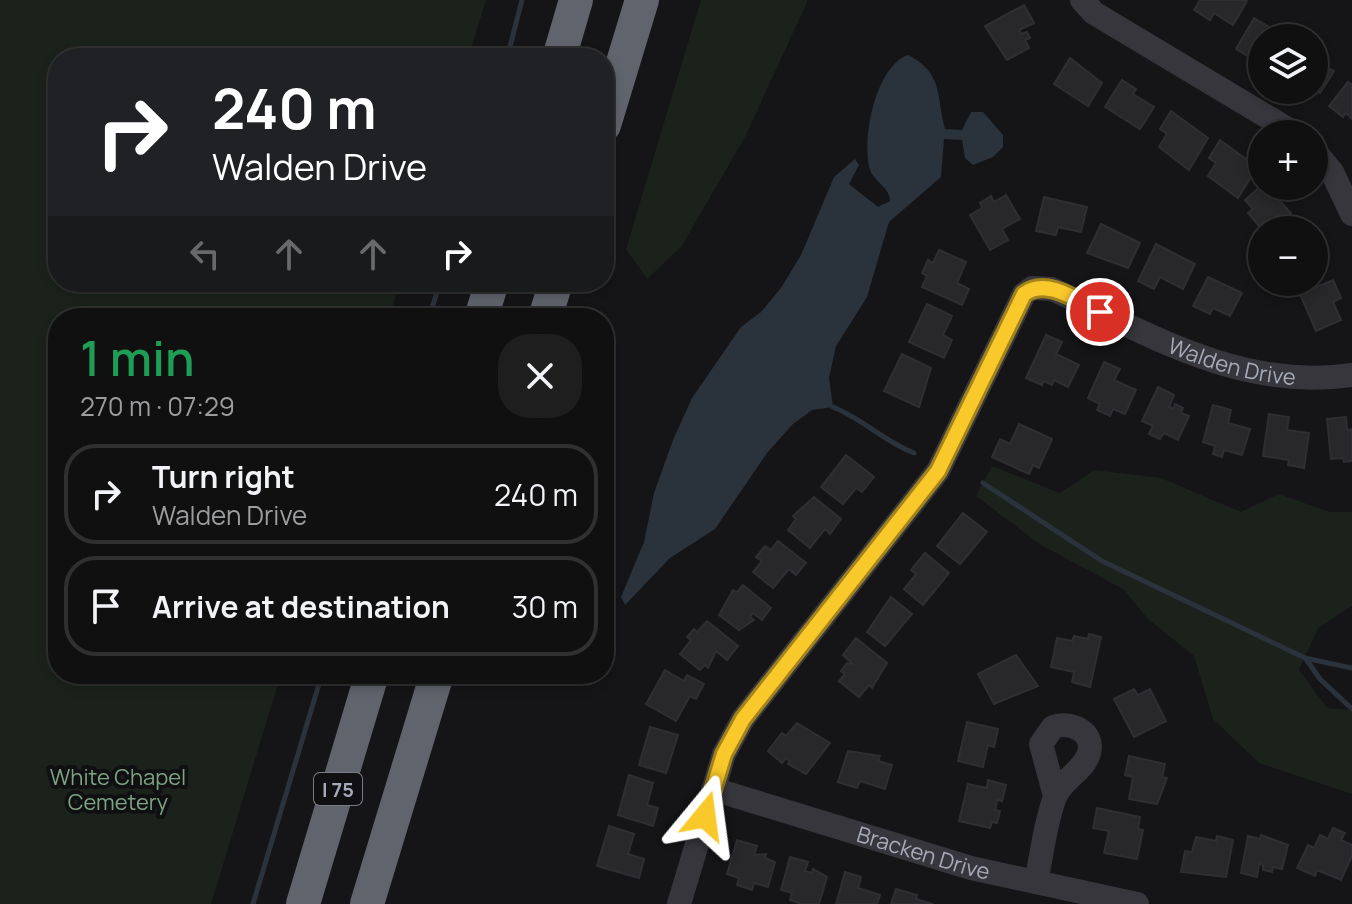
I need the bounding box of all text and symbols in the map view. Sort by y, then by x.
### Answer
map controls [1248,24,1328,296]
button: layers [1248,24,1328,104]
text: 240 m [212,69,377,146]
icon: right [80,80,184,184]
button: + [1248,120,1328,200]
text: Walden Drive [212,142,427,191]
button: − [1248,216,1328,296]
icon: left [183,232,227,276]
icon: ahead [267,232,311,276]
icon: ahead [351,232,395,276]
icon: right [435,232,479,276]
pin [1066,278,1134,346]
icon: arrive [1078,290,1122,334]
text: 1 min [80,325,194,390]
street label: Walden Drive [1164,330,1297,392]
button: close [498,334,582,418]
text: 270 m · 07:29 [80,388,235,424]
text: Turn right [152,456,295,497]
icon: right [84,472,128,516]
text: 240 m [494,474,578,515]
text: Walden Drive [152,497,307,533]
icon: arrive [84,584,128,628]
text: Arrive at destination [152,586,450,627]
text: 30 m [512,586,578,627]
park label: White Chapel Cemetery [50,762,186,817]
road number: I 75 [314,773,362,805]
position arrow [663,774,747,858]
street label: Bracken Drive [853,819,993,887]

